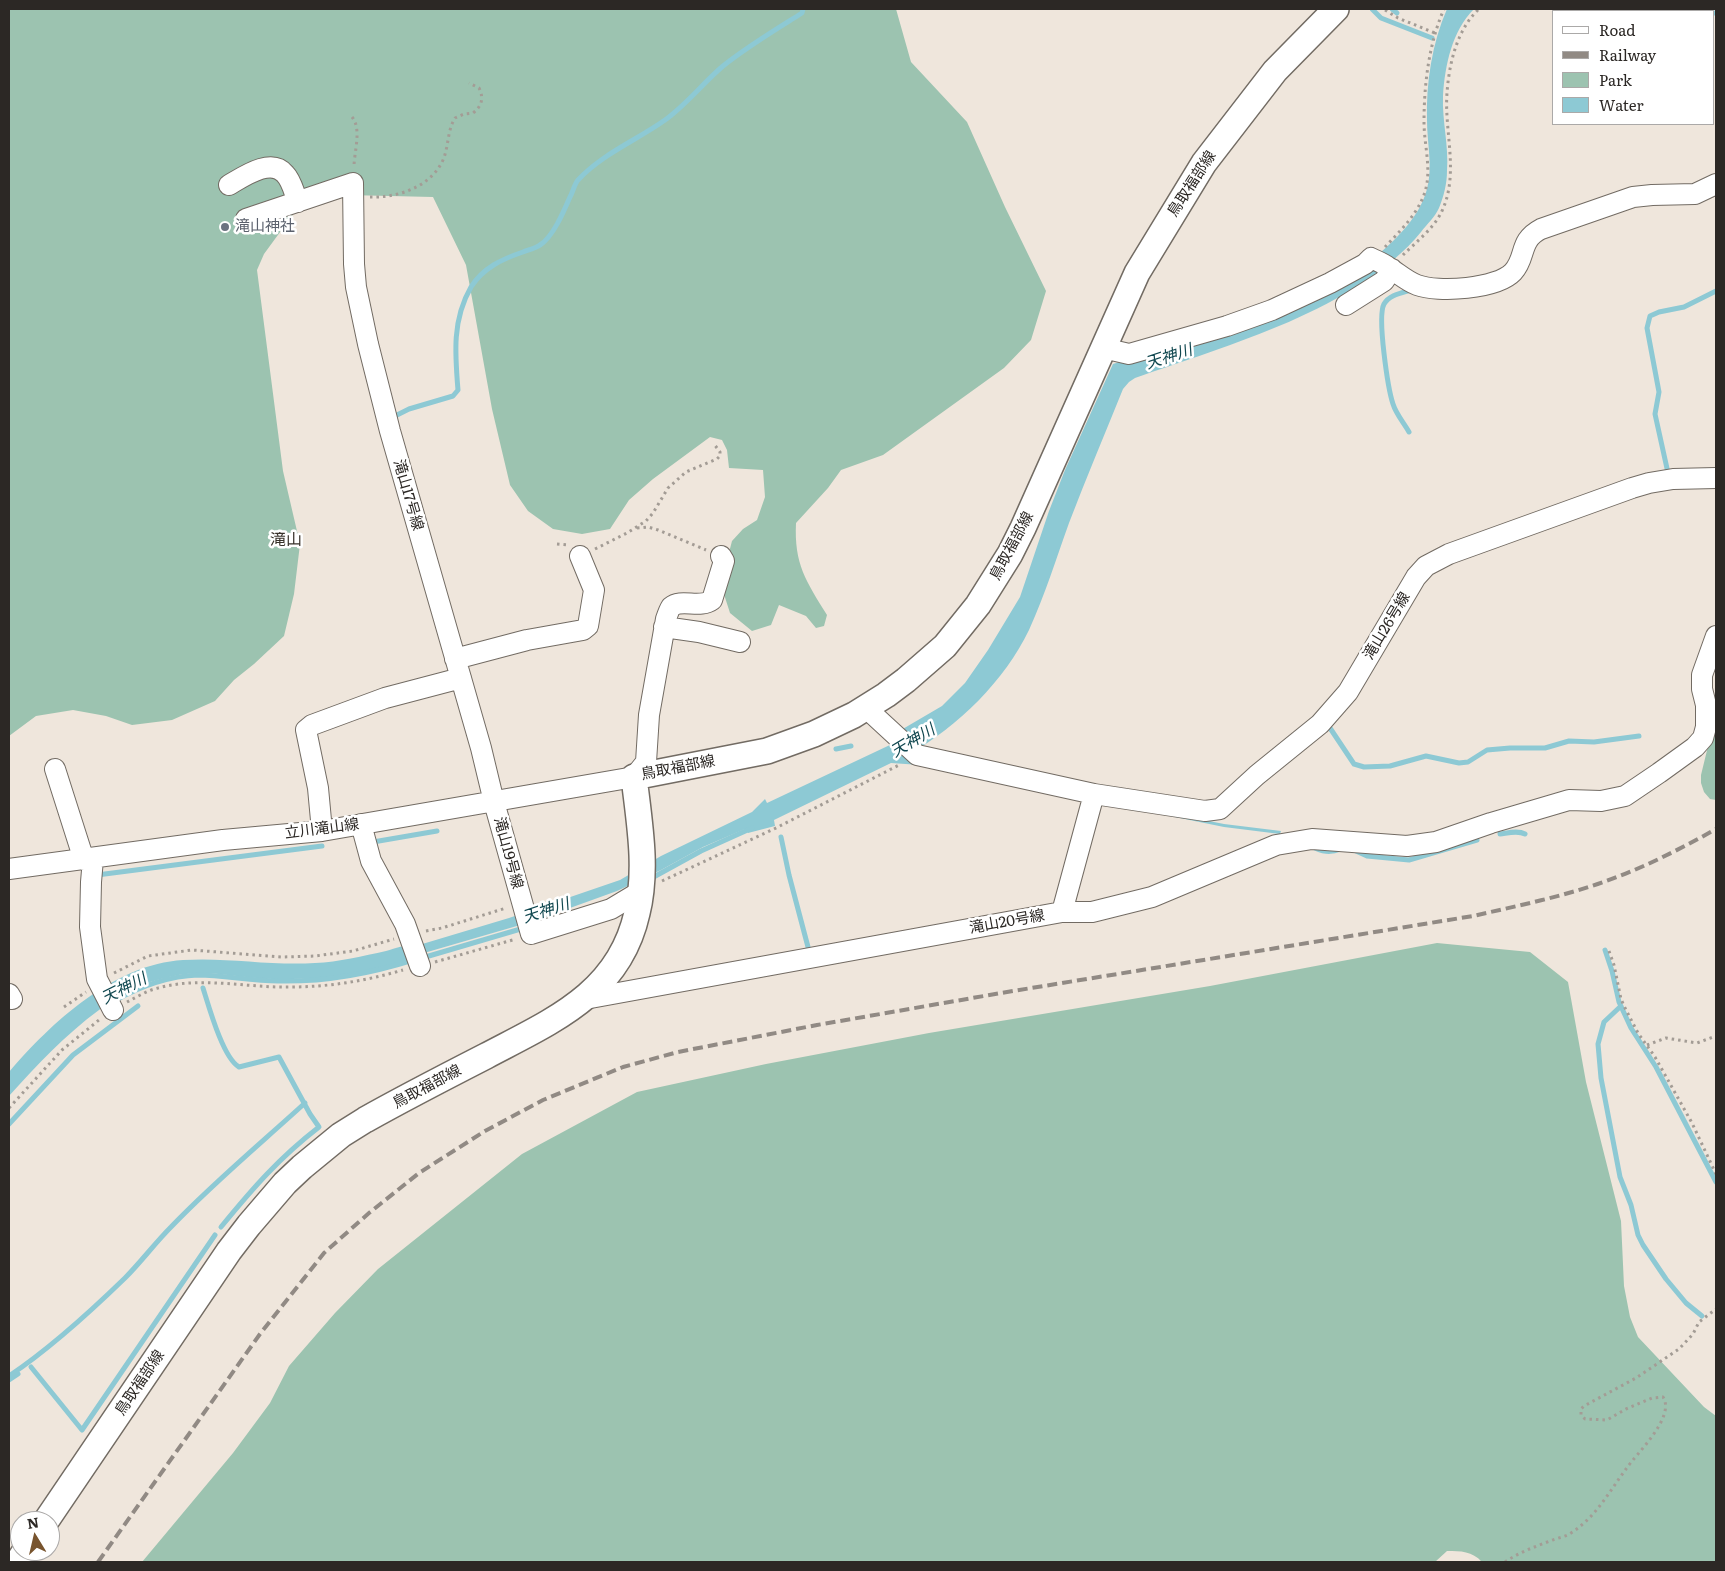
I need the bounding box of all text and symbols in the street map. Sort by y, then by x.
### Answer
legend [1552,10,1715,125]
text: Road [1599,18,1635,41]
text: Railway [1599,43,1656,66]
text: Park [1599,68,1632,91]
text: Water [1599,93,1644,116]
street label: 鳥取福部線 [1164,148,1220,220]
place label: 滝山神社 [235,218,295,236]
marker: 滝山神社 [219,221,231,233]
water label: 天神川 [1143,340,1195,374]
street label: 滝山17号線 [389,457,427,533]
street label: 鳥取福部線 [986,509,1038,583]
district label: 滝山 [270,530,302,550]
street label: 滝山26号線 [1360,589,1414,663]
water label: 天神川 [887,720,939,762]
street label: 鳥取福部線 [639,752,717,784]
street label: 立川滝山線 [284,815,360,843]
street label: 滝山19号線 [490,815,526,891]
water label: 天神川 [520,894,572,928]
street label: 滝山20号線 [968,907,1046,937]
water label: 天神川 [98,970,150,1008]
street label: 鳥取福部線 [390,1061,464,1113]
street label: 鳥取福部線 [112,1347,168,1419]
north arrow [10,1511,60,1561]
text: N [25,1511,40,1533]

